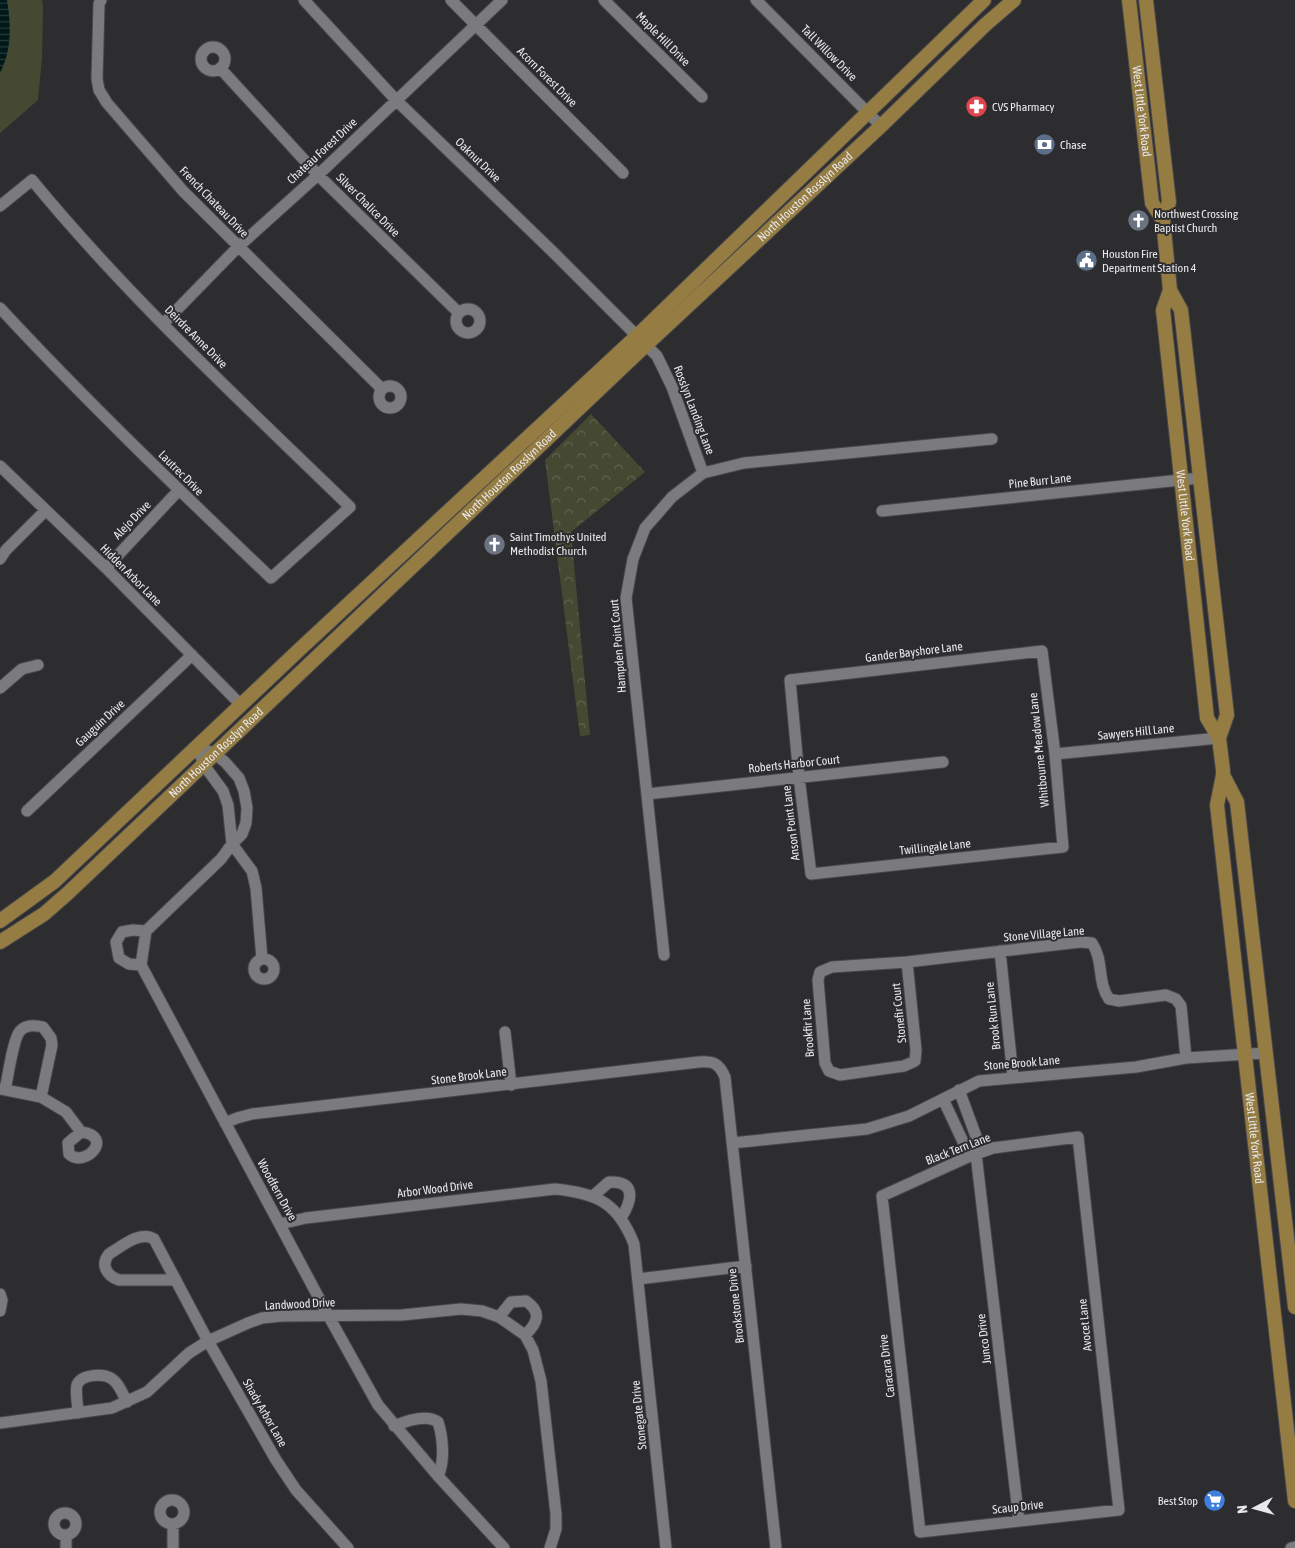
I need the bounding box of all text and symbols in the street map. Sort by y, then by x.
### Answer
street label: Maple Hill Drive [633,9,693,69]
street label: Tall Willow Drive [798,22,860,84]
street label: Acorn Forest Drive [514,44,580,110]
street label: West Little York Road [1130,65,1154,157]
pharmacy icon: CVS Pharmacy [964,95,988,119]
place label: CVS Pharmacy [992,100,1054,114]
street label: Chateau Forest Drive [284,115,360,187]
bank icon: Chase [1032,133,1056,157]
street label: Oaknut Drive [452,135,504,185]
place label: Chase [1060,138,1086,152]
street label: North Houston Rosslyn Road [755,149,856,244]
street label: French Chateau Drive [177,164,251,240]
street label: Silver Chalice Drive [333,170,403,240]
place label: Northwest Crossing Baptist Church [1154,207,1239,235]
church icon: Northwest Crossing Baptist Church [1126,209,1150,233]
place label: Houston Fire Department Station 4 [1102,247,1197,275]
public building icon: Houston Fire Department Station 4 [1074,249,1098,273]
street label: Deirdre Anne Drive [162,303,230,371]
street label: Rosslyn Landing Lane [671,364,717,456]
street label: North Houston Rosslyn Road [459,427,559,523]
street label: Lautrec Drive [156,448,206,498]
street label: West Little York Road [1173,469,1197,562]
street label: Pine Burr Lane [1008,471,1072,491]
street label: Alejo Drive [110,498,154,542]
place label: Saint Timothys United Methodist Church [510,530,607,558]
church icon: Saint Timothys United Methodist Church [482,532,506,556]
street label: Hidden Arbor Lane [97,541,165,609]
street label: Hampden Point Court [607,598,629,694]
street label: Gander Bayshore Lane [864,639,964,665]
street label: Whitbourne Meadow Lane [1026,692,1052,808]
street label: Gauguin Drive [72,697,128,749]
street label: North Houston Rosslyn Road [166,705,266,801]
street label: Sawyers Hill Lane [1097,721,1175,743]
street label: Roberts Harbor Court [748,752,841,776]
street label: Anson Point Lane [779,785,803,861]
street label: Twillingale Lane [899,836,971,858]
street label: Stone Village Lane [1003,923,1085,945]
street label: Brook Run Lane [982,981,1004,1051]
street label: Stonefir Court [889,982,909,1044]
street label: Brookfir Lane [799,998,817,1058]
street label: Stone Brook Lane [984,1053,1060,1073]
street label: Stone Brook Lane [430,1064,508,1088]
street label: West Little York Road [1242,1092,1266,1184]
street label: Black Tern Lane [924,1130,992,1168]
street label: Woodfern Drive [254,1157,300,1223]
street label: Arbor Wood Drive [396,1177,474,1201]
street label: Brookstone Drive [725,1268,747,1344]
street label: Landwood Drive [264,1295,336,1313]
street label: Avocet Lane [1075,1298,1095,1352]
street label: Junco Drive [974,1313,994,1365]
street label: Caracara Drive [876,1334,898,1398]
street label: Shady Arbor Lane [240,1377,290,1449]
street label: Stonegate Drive [628,1380,650,1450]
north arrow [1230,1483,1280,1533]
supermarket icon: Best Stop [1202,1489,1226,1513]
place label: Best Stop [1158,1494,1198,1508]
street label: Scaup Drive [992,1497,1044,1517]
text: N [1234,1504,1250,1514]

